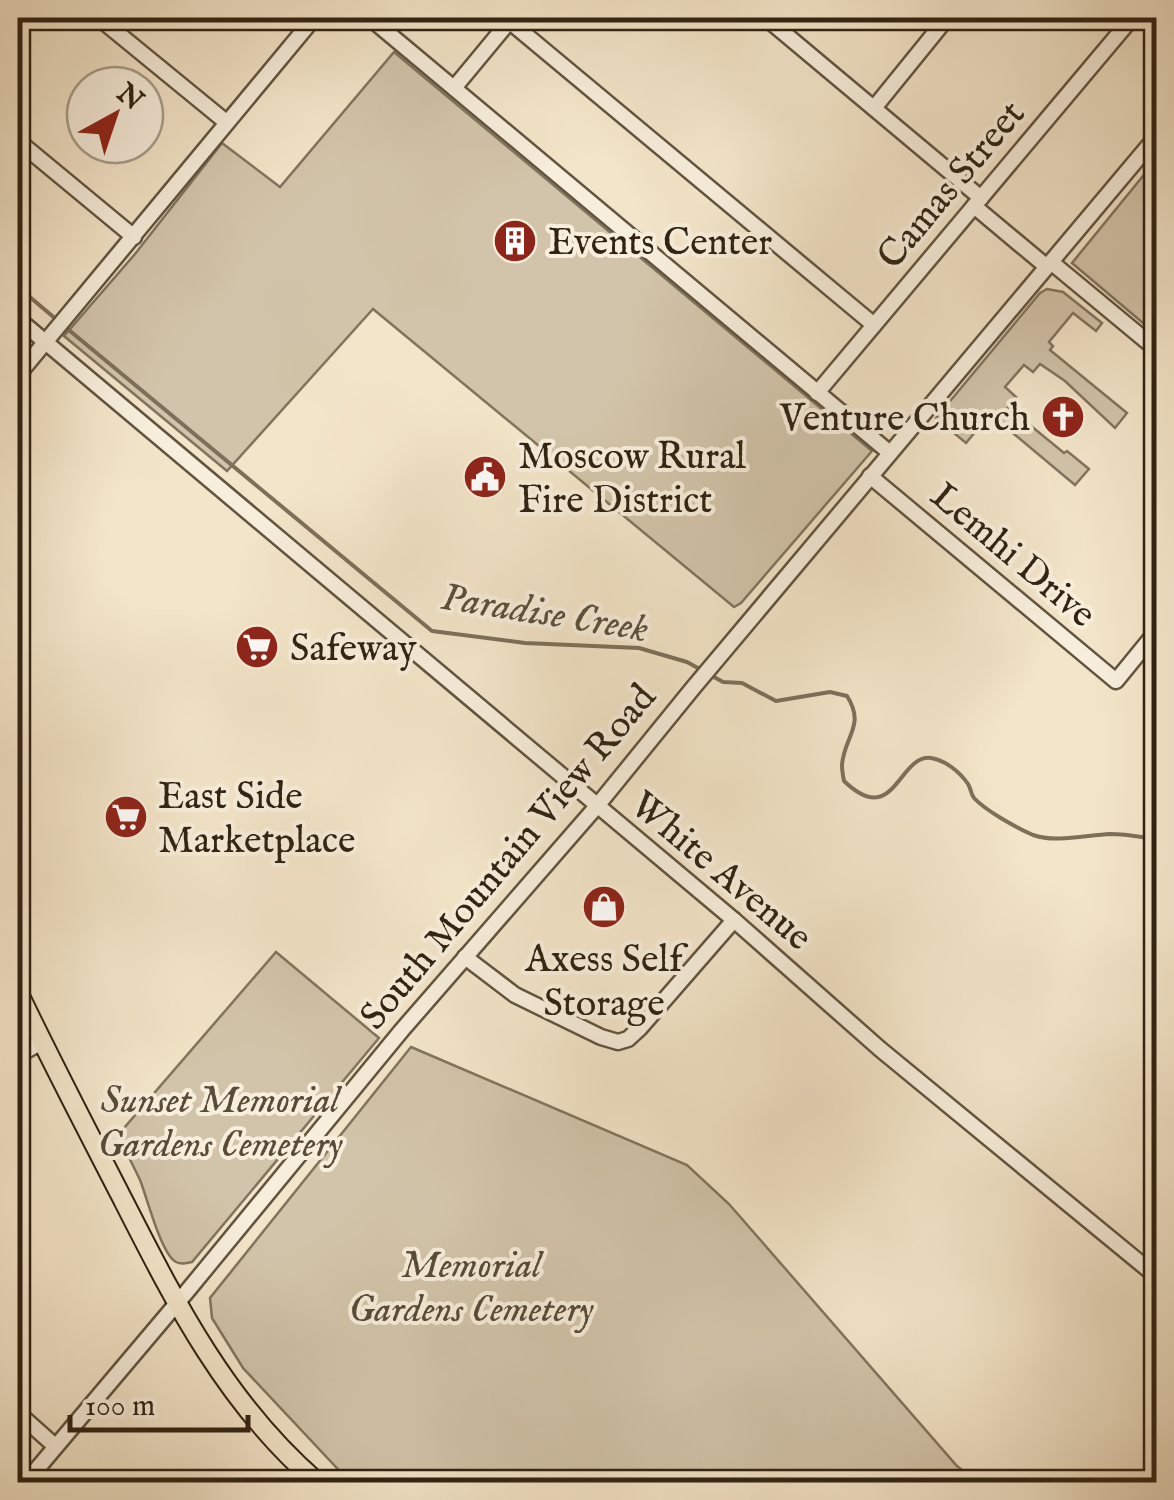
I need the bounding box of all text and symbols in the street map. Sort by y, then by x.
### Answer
north arrow [65,65,165,165]
text: N [108,76,150,119]
street label: Camas Street [868,92,1037,280]
building icon: Events Center [492,218,538,264]
place label: Events Center [548,220,772,268]
church icon: Venture Church [1040,394,1086,440]
place label: Venture Church [779,396,1030,444]
place label: Moscow Rural Fire District [518,434,747,526]
public building icon: Moscow Rural Fire District [462,454,508,500]
street label: Lemhi Drive [920,473,1105,639]
water label: Paradise Creek [437,573,652,656]
supermarket icon: Safeway [234,624,280,670]
place label: Safeway [290,626,417,674]
street label: South Mountain View Road [351,675,668,1040]
place label: East Side Marketplace [158,774,356,866]
street label: White Avenue [619,782,821,962]
supermarket icon: East Side Marketplace [103,794,149,840]
shop icon: Axess Self Storage [581,884,627,930]
place label: Axess Self Storage [524,937,689,1029]
park label: Sunset Memorial Gardens Cemetery [97,1078,343,1170]
park label: Memorial Gardens Cemetery [348,1243,594,1335]
scale bar [70,1370,248,1432]
text: 100 m [85,1388,155,1426]

